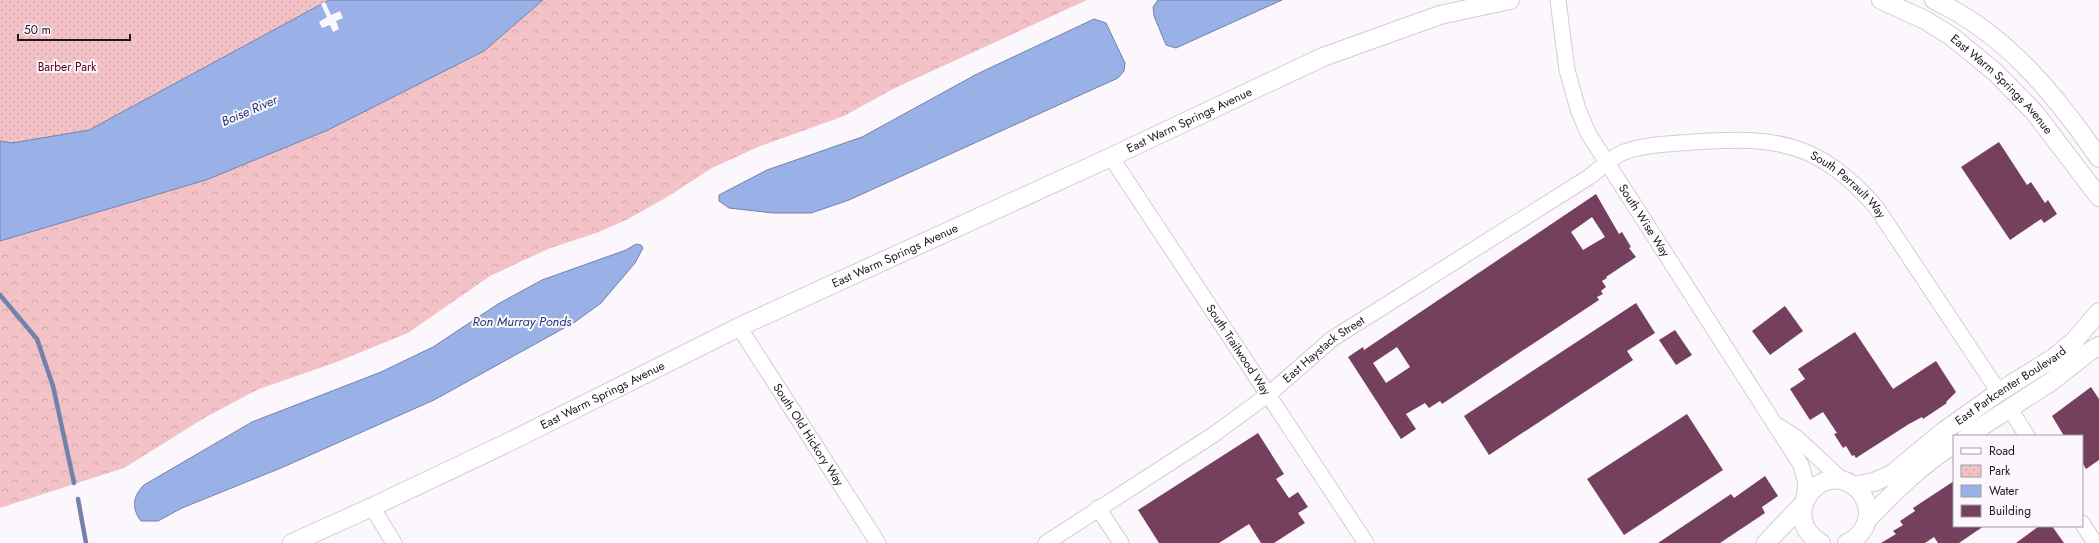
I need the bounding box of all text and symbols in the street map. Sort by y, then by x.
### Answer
scale bar [18,16,130,42]
text: 50 m [24,21,51,39]
street label: East Warm Springs Avenue [1947,30,2057,138]
park label: Barber Park [38,58,97,76]
street label: East Warm Springs Avenue [1123,83,1255,157]
water label: Boise River [218,90,281,131]
street label: South Perrault Way [1807,146,1891,223]
street label: South Wise Way [1614,180,1675,261]
street label: East Warm Springs Avenue [829,219,961,292]
street label: South Trailwood Way [1202,301,1275,399]
water label: Ron Murray Ponds [473,312,572,331]
street label: East Haystack Street [1279,312,1368,387]
street label: East Parkcenter Boulevard [1951,342,2070,430]
street label: East Warm Springs Avenue [537,357,668,434]
street label: South Old Hickory Way [768,380,848,490]
legend [1953,435,2083,527]
text: Road [1989,442,2015,460]
text: Park [1989,462,2011,480]
text: Water [1989,482,2020,500]
text: Building [1989,502,2031,520]

